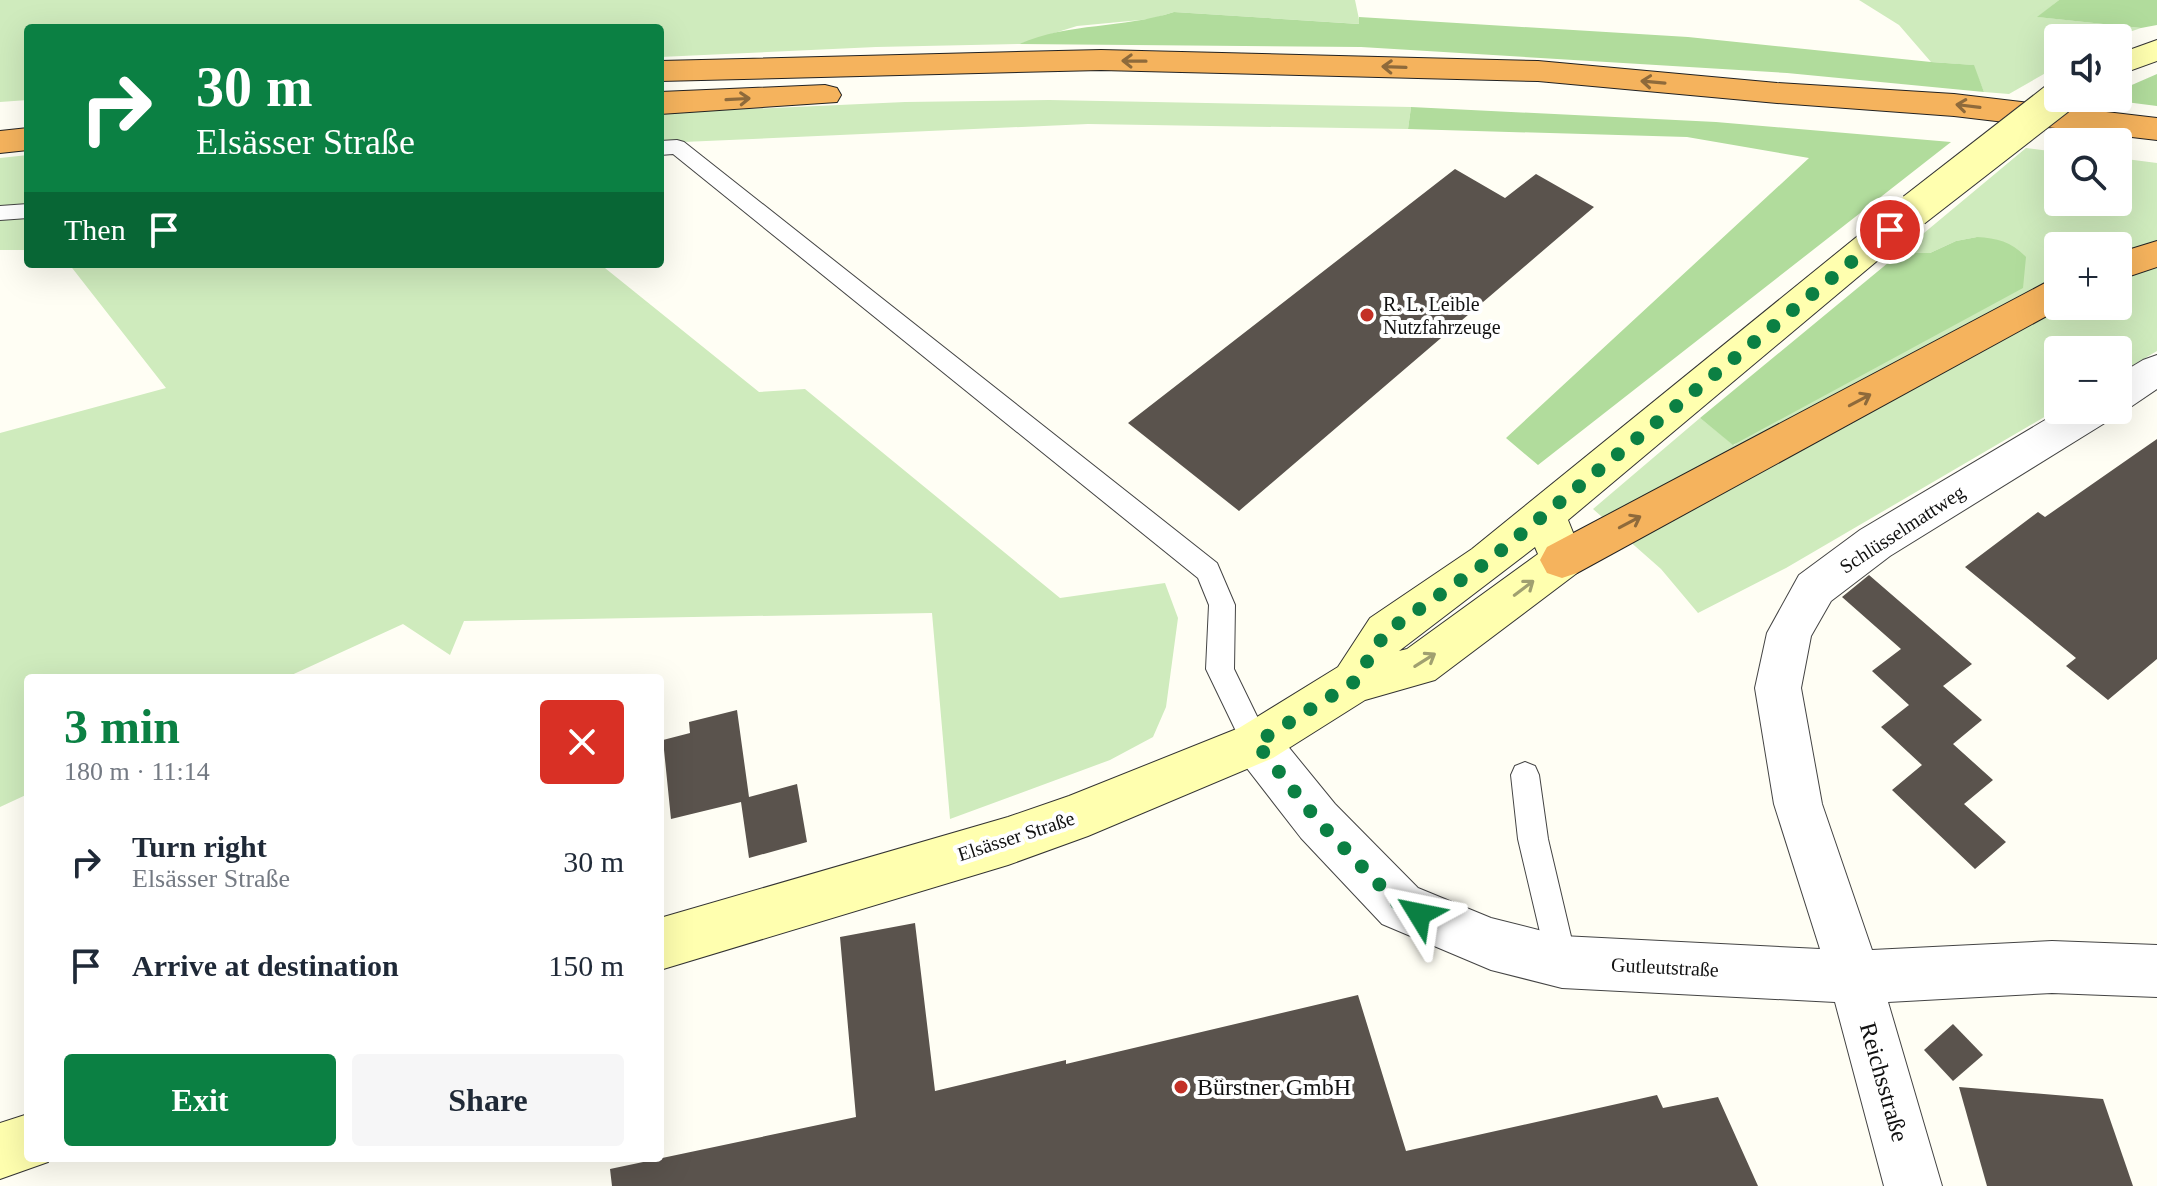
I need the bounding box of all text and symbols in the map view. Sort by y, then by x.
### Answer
map controls [2044,24,2132,424]
button: sound [2044,24,2132,112]
one-way arrow [1121,53,1148,69]
icon: right [64,56,168,160]
text: 30 m [196,56,313,118]
one-way arrow [1381,59,1408,74]
one-way arrow [1640,74,1667,89]
one-way arrow [724,91,751,106]
one-way arrow [1955,99,1982,114]
text: Elsässer Straße [196,122,415,162]
button: search [2044,128,2132,216]
pin [1856,196,1924,264]
icon: arrive [142,208,186,252]
icon: arrive [1868,208,1912,252]
text: Then [64,213,126,246]
button: + [2044,232,2132,320]
place label: R. L. Leible Nutzfahrzeuge [1383,293,1501,339]
marker: R. L. Leible Nutzfahrzeuge [1358,306,1376,324]
button: − [2044,336,2132,424]
one-way arrow [1847,391,1871,407]
street label: Schlüsselmattweg [1835,480,1969,578]
one-way arrow [1618,514,1642,530]
one-way arrow [1513,580,1534,597]
one-way arrow [1413,652,1436,668]
text: 3 min [64,700,180,753]
button: close [540,700,624,784]
text: 180 m · 11:14 [64,757,210,786]
street label: Elsässer Straße [955,807,1077,865]
text: Turn right [132,830,267,863]
icon: right [64,840,108,884]
text: 30 m [563,845,624,878]
text: Elsässer Straße [132,864,290,893]
position arrow [1377,872,1461,956]
icon: arrive [64,944,108,988]
text: Arrive at destination [132,949,399,982]
text: 150 m [548,949,624,982]
street label: Gutleutstraße [1611,953,1719,981]
street label: Reichsstraße [1855,1019,1913,1145]
button: Exit [64,1054,336,1146]
button: Share [352,1054,624,1146]
place label: Bürstner GmbH [1197,1074,1351,1100]
marker: Bürstner GmbH [1172,1078,1190,1096]

